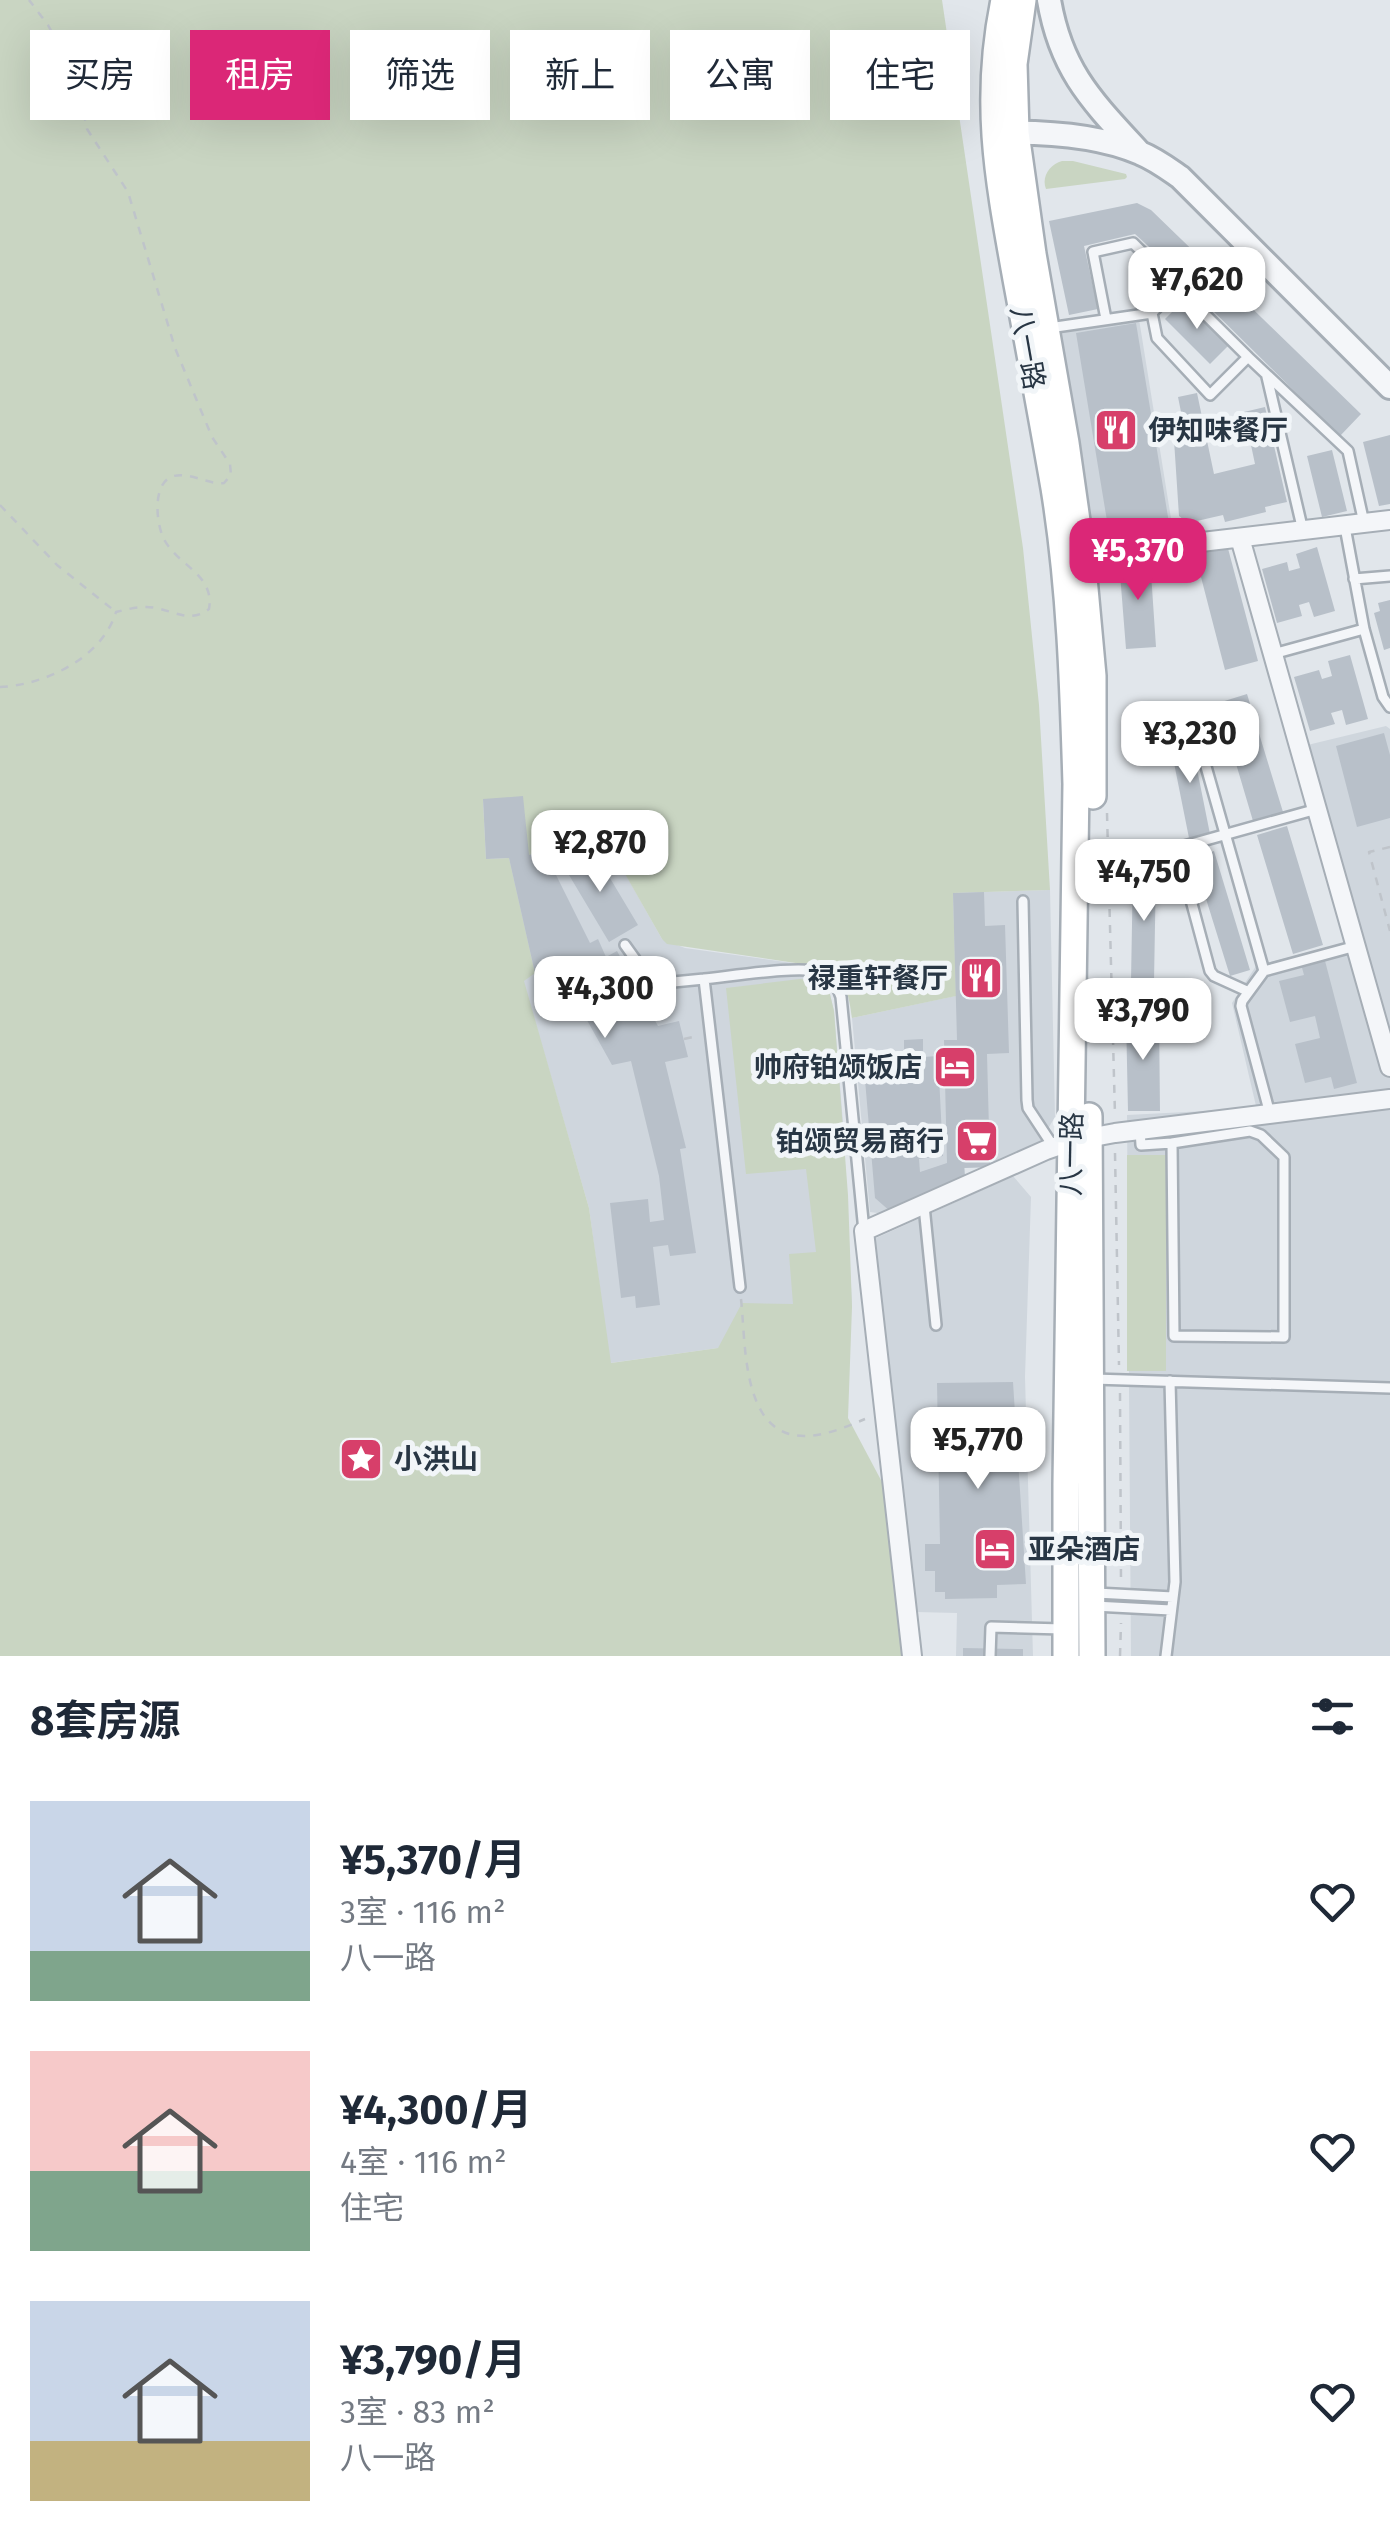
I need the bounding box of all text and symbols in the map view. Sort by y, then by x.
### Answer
chip: 买房 [30,30,170,120]
chip: 租房 [190,30,330,120]
chip: 筛选 [350,30,490,120]
chip: 新上 [510,30,650,120]
chip: 公寓 [670,30,810,120]
chip: 住宅 [830,30,970,120]
pin: ¥7,620 [1116,247,1278,332]
text: ¥7,620 [1150,260,1244,298]
street label: 八一路 [1004,304,1051,392]
restaurant icon: 伊知味餐厅 [1093,407,1139,453]
place label: 伊知味餐厅 [1148,414,1288,447]
pin: ¥5,370 [1057,518,1219,603]
text: ¥5,370 [1091,531,1185,569]
pin: ¥3,230 [1109,701,1271,786]
text: ¥3,230 [1143,714,1237,752]
pin: ¥2,870 [519,810,681,895]
text: ¥2,870 [553,823,647,861]
pin: ¥4,750 [1063,839,1225,924]
text: ¥4,750 [1097,852,1191,890]
restaurant icon: 禄重轩餐厅 [958,955,1004,1001]
pin: ¥4,300 [524,956,686,1041]
place label: 禄重轩餐厅 [808,962,948,995]
text: ¥4,300 [556,969,654,1007]
pin: ¥3,790 [1062,978,1224,1063]
text: ¥3,790 [1096,991,1190,1029]
hotel icon: 帅府铂颂饭店 [932,1044,978,1090]
place label: 帅府铂颂饭店 [754,1051,922,1084]
street label: 八一路 [1054,1112,1089,1196]
supermarket icon: 铂颂贸易商行 [954,1118,1000,1164]
place label: 铂颂贸易商行 [776,1125,944,1158]
pin: ¥5,770 [897,1407,1059,1492]
text: ¥5,770 [932,1420,1024,1458]
place icon: 小洪山 [338,1436,384,1482]
place label: 小洪山 [394,1443,478,1476]
hotel icon: 亚朵酒店 [972,1526,1018,1572]
place label: 亚朵酒店 [1028,1533,1140,1566]
icon: filters [1305,1689,1360,1744]
text: 8套房源 [30,1696,180,1746]
text: ¥5,370/月 [340,1835,526,1885]
icon: home [110,1841,230,1961]
icon: heart [1305,1874,1360,1929]
text: 3室 · 116 m² [340,1893,505,1931]
text: 八一路 [340,1939,436,1977]
text: ¥4,300/月 [340,2085,532,2135]
icon: home [110,2091,230,2211]
icon: heart [1305,2124,1360,2179]
text: 4室 · 116 m² [340,2143,507,2181]
text: 住宅 [340,2189,404,2227]
text: ¥3,790/月 [340,2335,526,2385]
icon: home [110,2341,230,2461]
icon: heart [1305,2374,1360,2429]
text: 3室 · 83 m² [340,2393,495,2431]
text: 八一路 [340,2439,436,2477]

